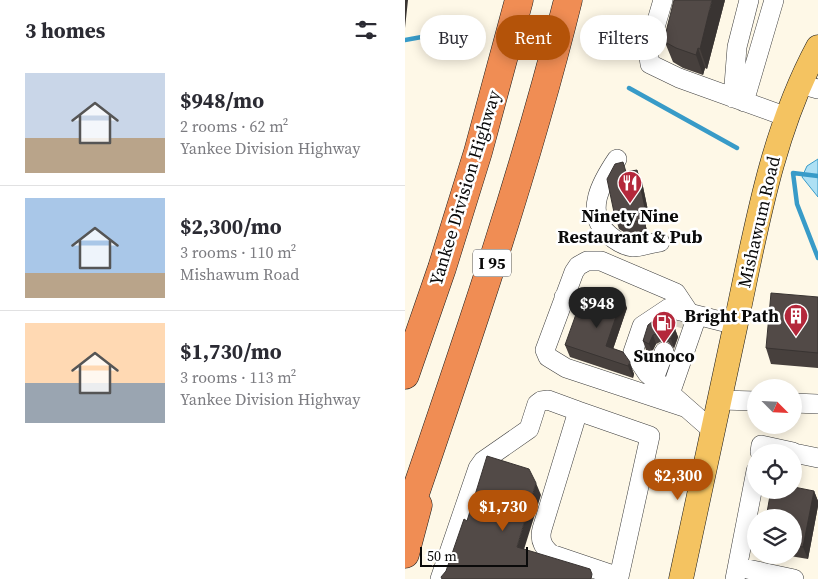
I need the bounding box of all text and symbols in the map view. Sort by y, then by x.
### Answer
chip: Buy [420,15,486,60]
chip: Rent [496,15,570,60]
chip: Filters [580,15,667,60]
text: 3 homes [25,16,105,45]
icon: filters [352,16,380,44]
text: $948/mo [180,86,264,115]
street label: Yankee Division Highway [423,86,506,289]
icon: home [65,93,125,153]
text: 2 rooms · 62 m² [180,115,288,137]
text: Yankee Division Highway [180,137,361,159]
street label: Mishawum Road [731,154,786,290]
restaurant icon: Ninety Nine Restaurant & Pub [617,170,643,204]
place label: Ninety Nine Restaurant & Pub [558,203,702,249]
text: $2,300/mo [180,212,282,241]
icon: home [65,218,125,278]
text: 3 rooms · 110 m² [180,241,296,263]
road number: I 95 [473,250,511,276]
text: Mishawum Road [180,263,299,285]
pin: $948 [567,286,627,329]
text: $948 [580,292,614,314]
place label: Bright Path [684,303,779,328]
building icon: Bright Path [783,303,809,337]
fuel station icon: Sunoco [651,310,677,344]
text: $1,730/mo [180,337,282,366]
icon: home [65,343,125,403]
place label: Sunoco [633,343,695,368]
text: 3 rooms · 113 m² [180,366,296,388]
north arrow [747,379,803,434]
map controls [747,379,802,564]
text: Yankee Division Highway [180,388,361,410]
button: locate [747,444,802,499]
pin: $2,300 [637,458,719,501]
text: $2,300 [654,464,702,486]
pin: $1,730 [462,490,544,532]
text: $1,730 [479,495,527,517]
button: layers [747,509,802,564]
scale bar [420,544,527,567]
text: 50 m [427,546,457,566]

